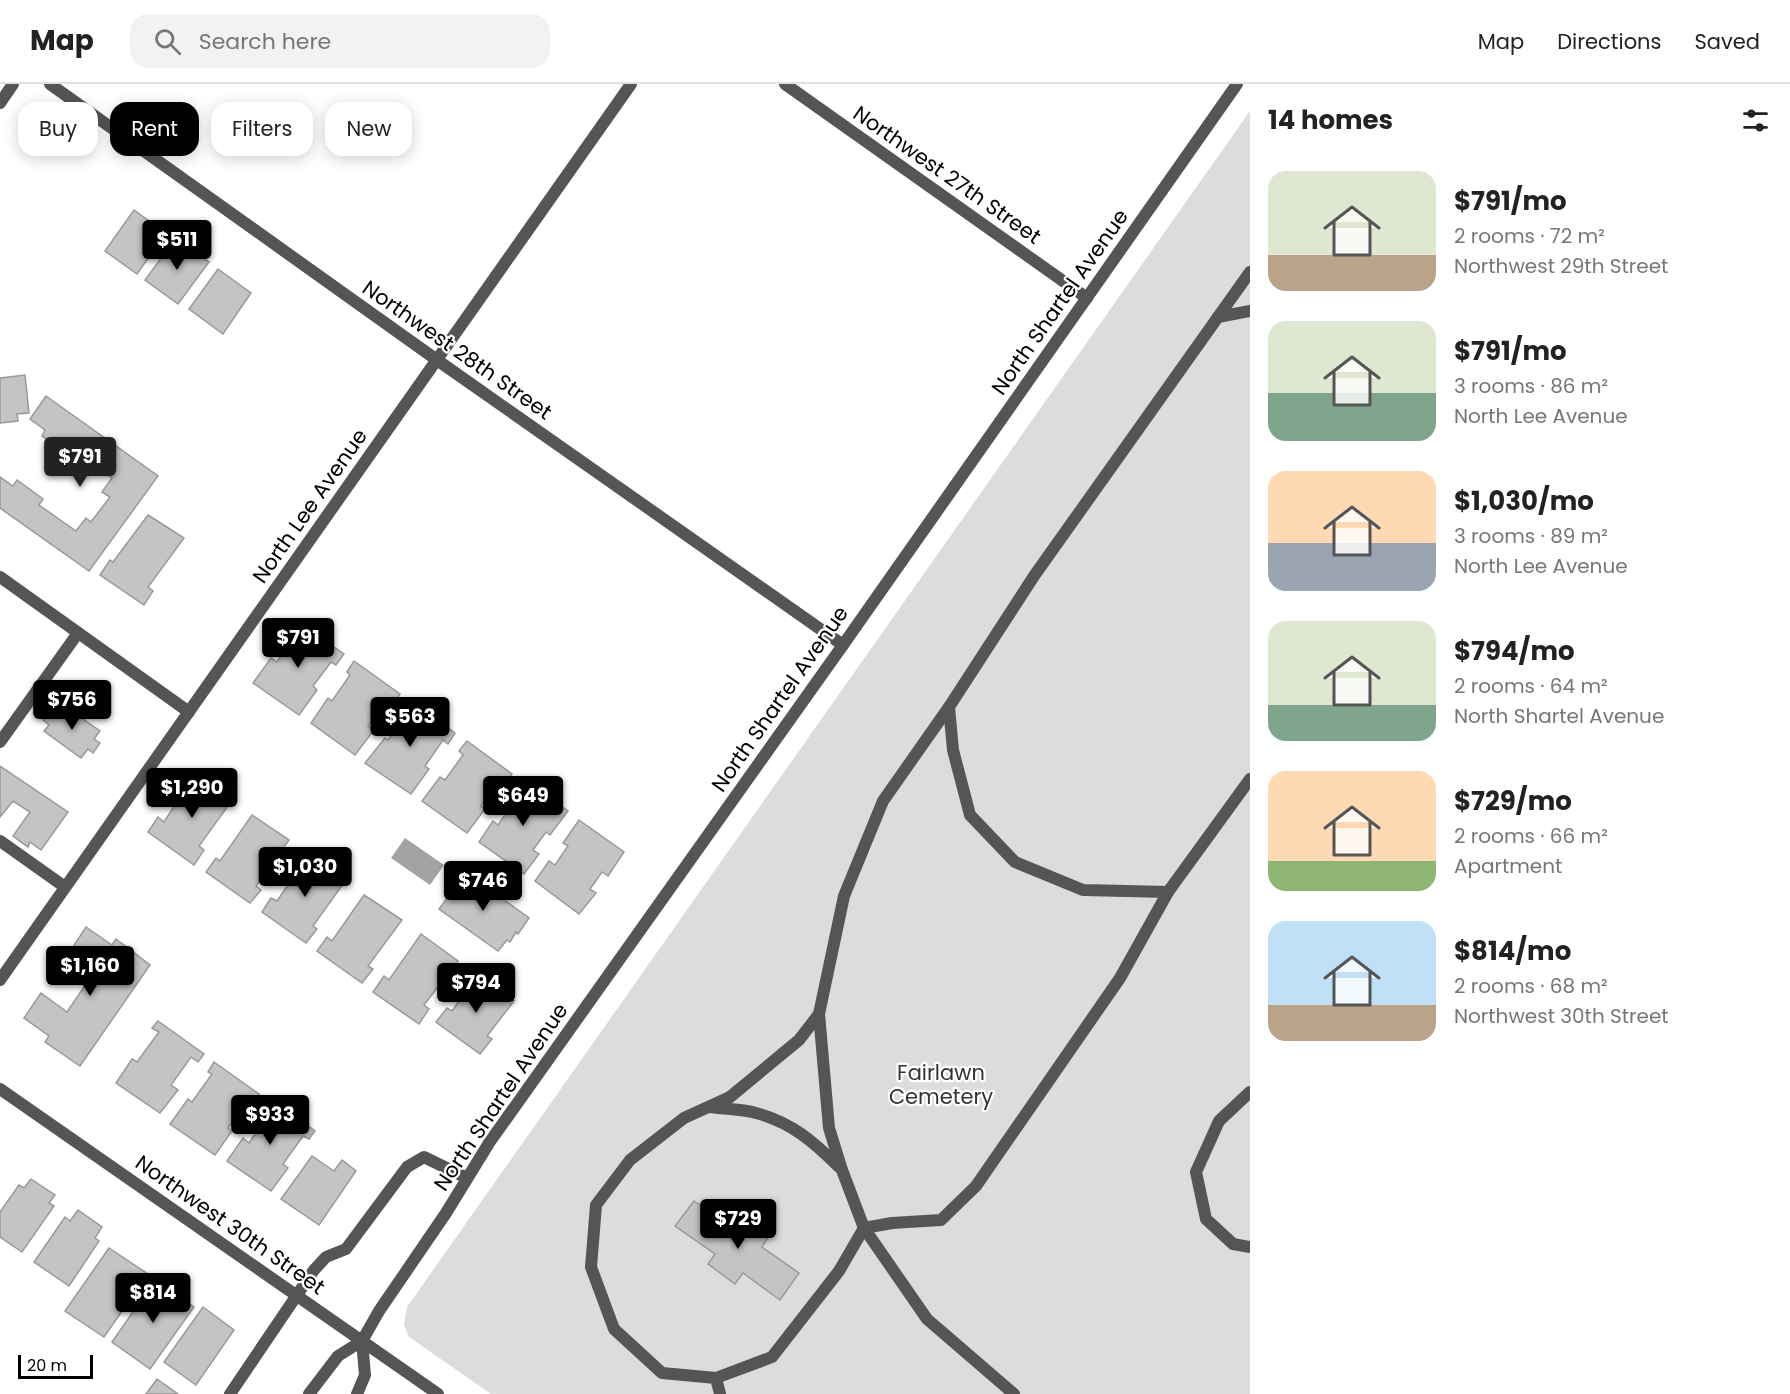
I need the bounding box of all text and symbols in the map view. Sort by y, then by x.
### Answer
search box [130,14,550,68]
text: Map [30,21,94,60]
icon: search [151,25,184,58]
text: Search here [199,26,331,57]
text: Map [1478,27,1524,56]
text: Directions [1557,27,1661,56]
text: Saved [1694,27,1760,56]
street label: Northwest 27th Street [848,99,1047,251]
chip: Buy [18,102,98,156]
chip: Rent [110,102,199,156]
chip: Filters [211,102,313,156]
chip: New [325,102,412,156]
text: 14 homes [1268,102,1393,138]
icon: filters [1739,104,1772,137]
text: $791/mo [1454,183,1567,219]
icon: home [1316,195,1388,267]
street label: North Shartel Avenue [984,203,1135,400]
pin: $511 [141,220,213,271]
text: 2 rooms · 72 m² [1454,222,1605,250]
text: $511 [156,225,198,253]
text: Northwest 29th Street [1454,252,1668,280]
street label: Northwest 28th Street [357,273,558,426]
text: $791/mo [1454,333,1567,369]
icon: home [1316,345,1388,417]
text: 3 rooms · 86 m² [1454,372,1608,400]
text: North Lee Avenue [1454,402,1628,430]
street label: North Lee Avenue [245,423,374,589]
pin: $791 [44,437,116,488]
text: $791 [58,442,102,470]
text: $1,030/mo [1454,483,1594,519]
icon: home [1316,495,1388,567]
text: 3 rooms · 89 m² [1454,522,1608,550]
text: North Lee Avenue [1454,552,1628,580]
street label: North Shartel Avenue [704,600,855,797]
pin: $791 [262,618,334,669]
text: $791 [276,623,320,651]
text: $794/mo [1454,633,1574,669]
icon: home [1316,645,1388,717]
text: 2 rooms · 64 m² [1454,672,1608,700]
pin: $756 [36,680,108,731]
text: $756 [47,685,97,713]
pin: $563 [374,697,446,748]
text: $563 [385,702,436,730]
text: North Shartel Avenue [1454,702,1664,730]
pin: $1,290 [143,768,241,819]
text: $1,290 [160,773,224,801]
pin: $649 [487,776,559,827]
text: $649 [497,781,549,809]
text: $729/mo [1454,783,1572,819]
icon: home [1316,795,1388,867]
text: 2 rooms · 66 m² [1454,822,1608,850]
pin: $1,030 [256,847,354,898]
text: $1,030 [273,852,337,880]
text: Apartment [1454,852,1562,880]
pin: $746 [447,861,519,912]
text: $746 [458,866,508,894]
text: $814/mo [1454,933,1571,969]
icon: home [1316,945,1388,1017]
pin: $1,160 [41,946,139,997]
text: $1,160 [60,951,120,979]
pin: $794 [440,963,512,1014]
text: $794 [451,968,501,996]
text: 2 rooms · 68 m² [1454,972,1608,1000]
street label: North Shartel Avenue [427,997,574,1196]
text: Northwest 30th Street [1454,1002,1669,1030]
park label: Fairlawn Cemetery [889,1058,993,1111]
pin: $933 [234,1095,306,1146]
text: $933 [245,1100,295,1128]
street label: Northwest 30th Street [130,1148,331,1301]
pin: $729 [702,1199,774,1250]
text: $729 [714,1204,762,1232]
pin: $814 [117,1273,189,1324]
text: $814 [129,1278,177,1306]
scale bar [18,1352,93,1380]
text: 20 m [27,1354,67,1377]

